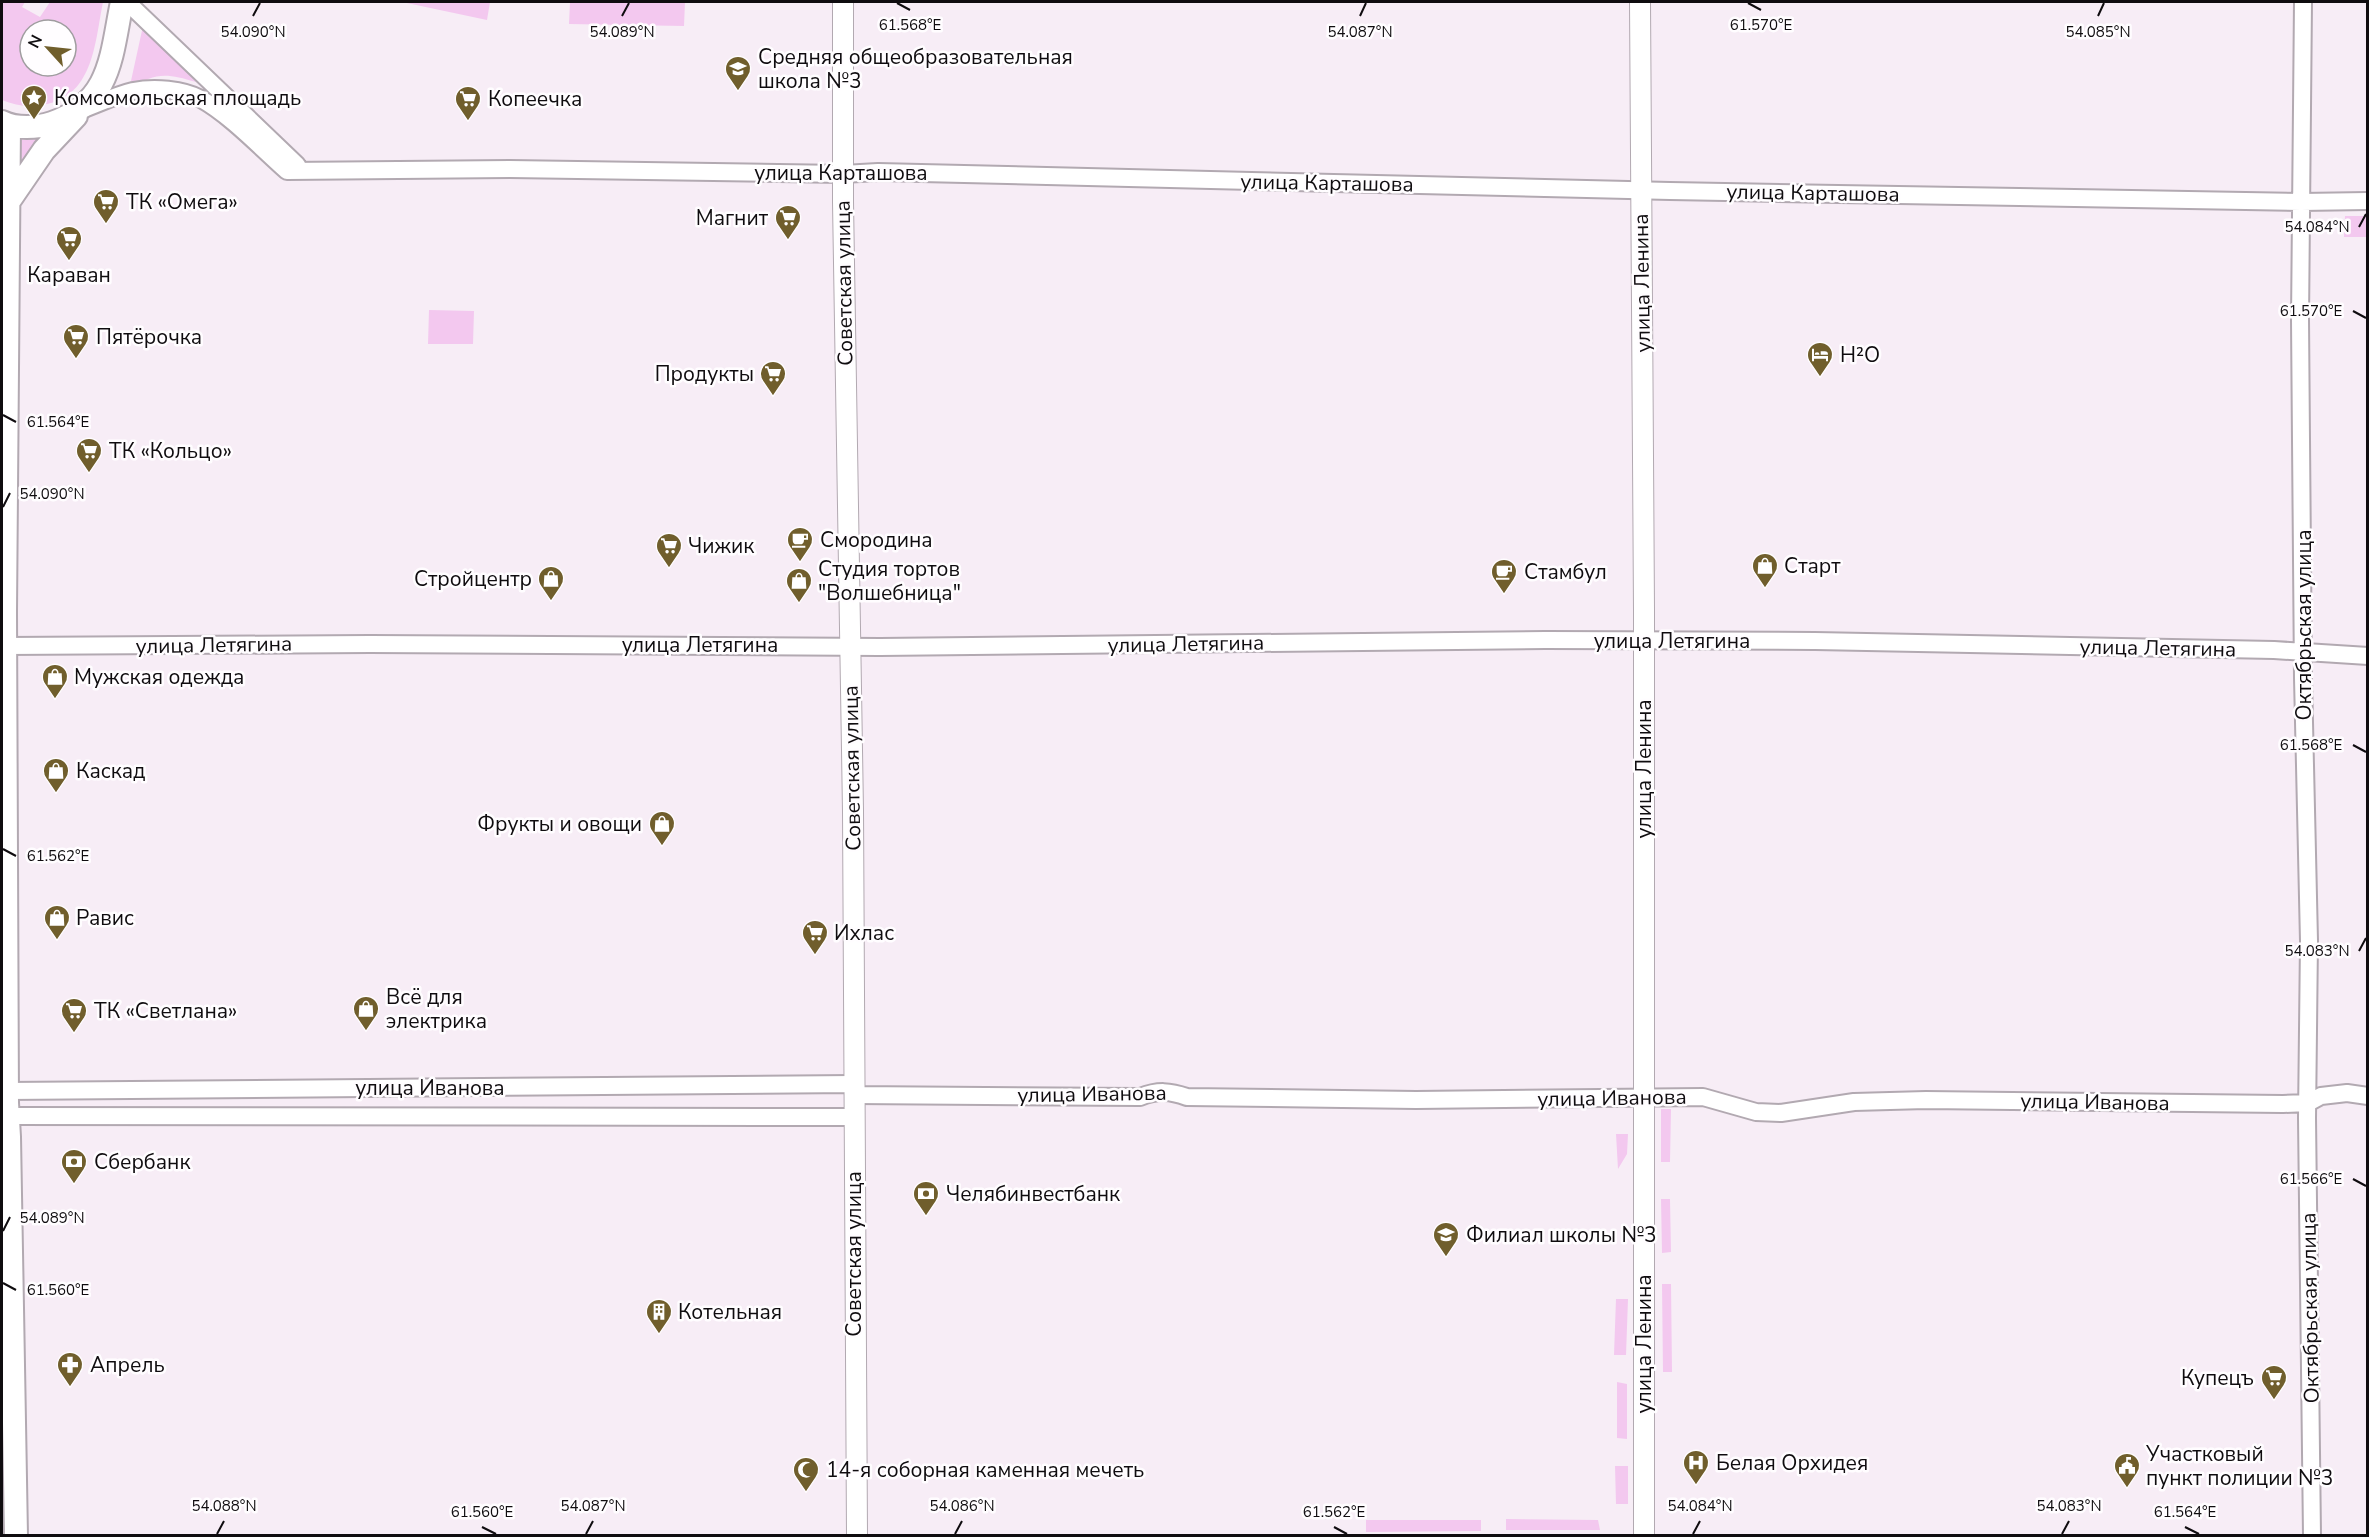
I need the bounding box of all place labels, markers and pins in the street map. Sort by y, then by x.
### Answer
place label: Средняя общеобразовательная школа №3 [758,43,1073,95]
school or university icon: Средняя общеобразовательная школа №3 [723,54,753,92]
place icon: Комсомольская площадь [19,83,49,121]
place label: Комсомольская площадь [54,84,301,112]
supermarket icon: Копеечка [453,84,483,122]
place label: Копеечка [488,85,582,113]
supermarket icon: ТК «Омега» [91,187,121,225]
place label: ТК «Омега» [126,188,238,216]
supermarket icon: Магнит [773,203,803,241]
place label: Магнит [696,204,769,232]
supermarket icon: Караван [54,224,84,262]
place label: Караван [27,261,111,289]
supermarket icon: Пятёрочка [61,322,91,360]
place label: Пятёрочка [96,323,202,351]
hotel icon: H²O [1805,340,1835,378]
place label: H²O [1840,341,1880,369]
supermarket icon: Продукты [758,359,788,397]
place label: Продукты [655,360,754,388]
supermarket icon: ТК «Кольцо» [74,436,104,474]
place label: ТК «Кольцо» [109,437,232,465]
cafe icon: Смородина [785,525,815,563]
place label: Смородина [820,526,933,554]
supermarket icon: Чижик [654,531,684,569]
place label: Чижик [688,532,755,560]
shop icon: Старт [1750,551,1780,589]
place label: Старт [1784,552,1841,580]
place label: Студия тортов "Волшебница" [818,555,961,607]
cafe icon: Стамбул [1489,557,1519,595]
place label: Стамбул [1524,558,1607,586]
shop icon: Стройцентр [536,564,566,602]
place label: Стройцентр [414,565,532,593]
shop icon: Студия тортов "Волшебница" [784,566,814,604]
shop icon: Мужская одежда [40,662,70,700]
place label: Мужская одежда [74,663,244,691]
shop icon: Каскад [41,756,71,794]
place label: Каскад [76,757,146,785]
shop icon: Фрукты и овощи [647,809,677,847]
place label: Фрукты и овощи [477,810,642,838]
shop icon: Равис [42,903,72,941]
place label: Равис [76,904,134,932]
supermarket icon: Ихлас [800,918,830,956]
place label: Ихлас [834,919,894,947]
place label: Всё для электрика [386,983,487,1035]
shop icon: Всё для электрика [351,994,381,1032]
supermarket icon: ТК «Светлана» [59,996,89,1034]
place label: ТК «Светлана» [94,997,237,1025]
bank icon: Сбербанк [59,1147,89,1185]
place label: Сбербанк [94,1148,191,1176]
bank icon: Челябинвестбанк [911,1179,941,1217]
place label: Челябинвестбанк [946,1180,1121,1208]
school or university icon: Филиал школы №3 [1431,1220,1461,1258]
place label: Филиал школы №3 [1466,1221,1657,1249]
building icon: Котельная [644,1297,674,1335]
place label: Котельная [678,1298,782,1326]
pharmacy icon: Апрель [55,1350,85,1388]
place label: Апрель [90,1351,165,1379]
supermarket icon: Купецъ [2259,1363,2289,1401]
place label: Купецъ [2181,1364,2254,1392]
place label: Участковый пункт полиции №3 [2145,1440,2333,1492]
hospital icon: Белая Орхидея [1681,1448,1711,1486]
place label: Белая Орхидея [1716,1449,1868,1477]
public building icon: Участковый пункт полиции №3 [2112,1451,2142,1489]
mosque icon: 14-я соборная каменная мечеть [791,1455,821,1493]
place label: 14-я соборная каменная мечеть [826,1456,1144,1484]

